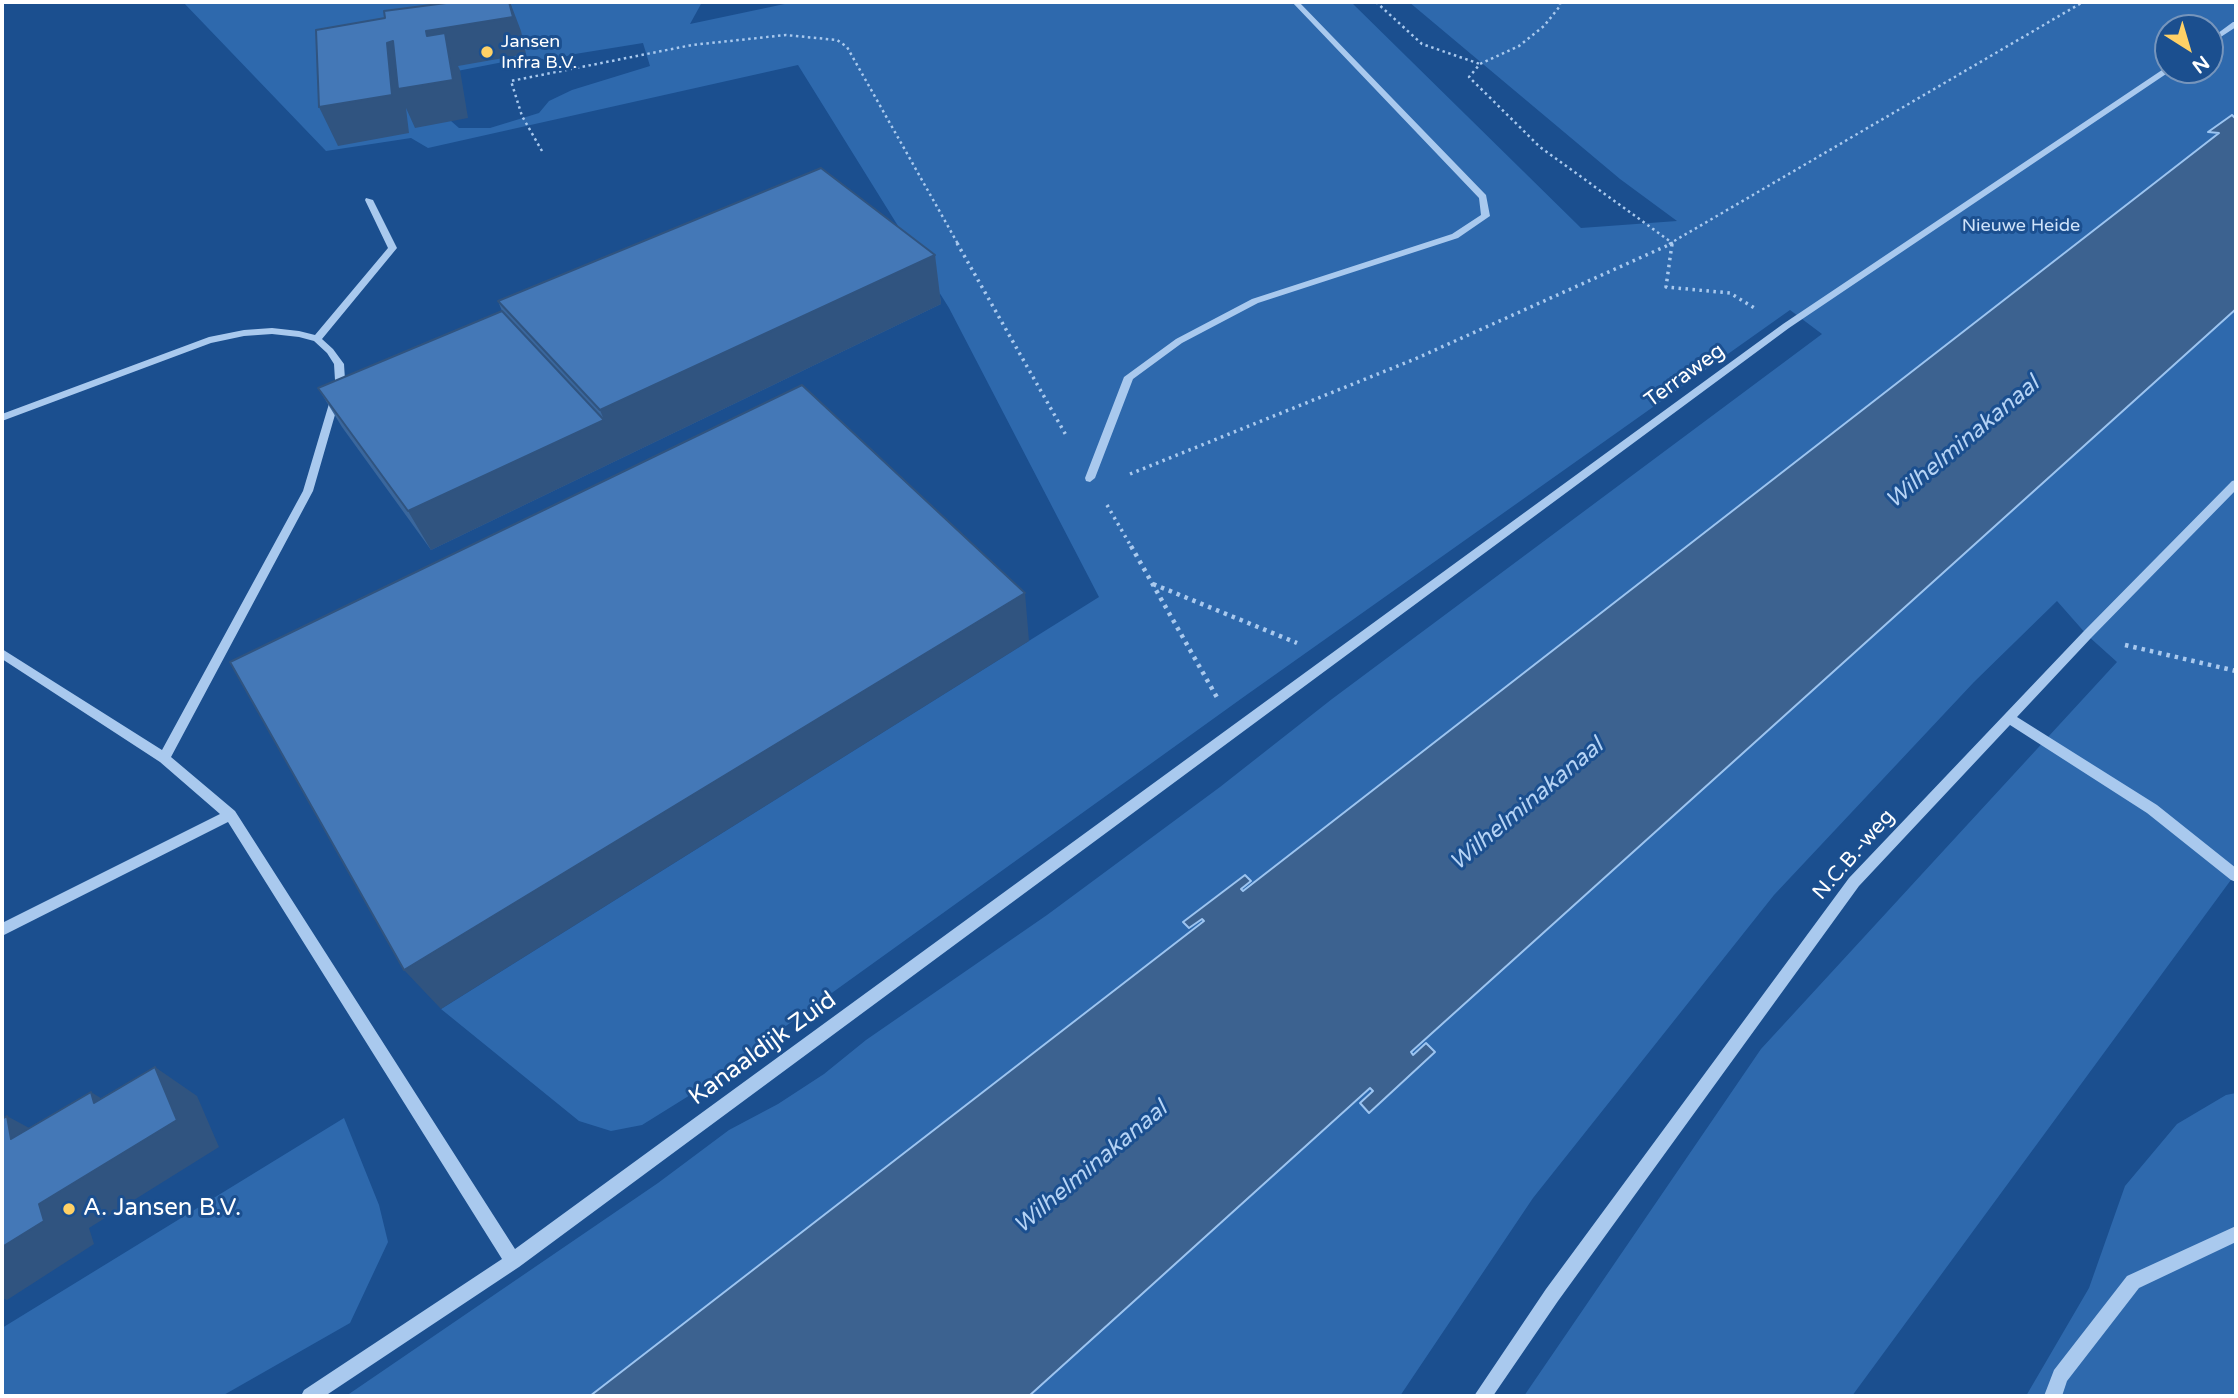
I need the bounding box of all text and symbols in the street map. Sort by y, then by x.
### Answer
north arrow [2154,14,2224,84]
place label: Jansen Infra B.V. [501,31,577,74]
marker: Jansen Infra B.V. [479,44,495,60]
text: N [2188,51,2213,78]
park label: Nieuwe Heide [1962,215,2080,237]
street label: Terraweg [1640,339,1730,413]
water label: Wilhelminakanaal [1881,371,2045,515]
water label: Wilhelminakanaal [1445,733,1609,877]
street label: N.C.B.-weg [1808,805,1900,905]
street label: Kanaaldijk Zuid [684,986,842,1112]
water label: Wilhelminakanaal [1009,1096,1173,1240]
place label: A. Jansen B.V. [83,1195,241,1223]
marker: A. Jansen B.V. [61,1201,77,1217]

